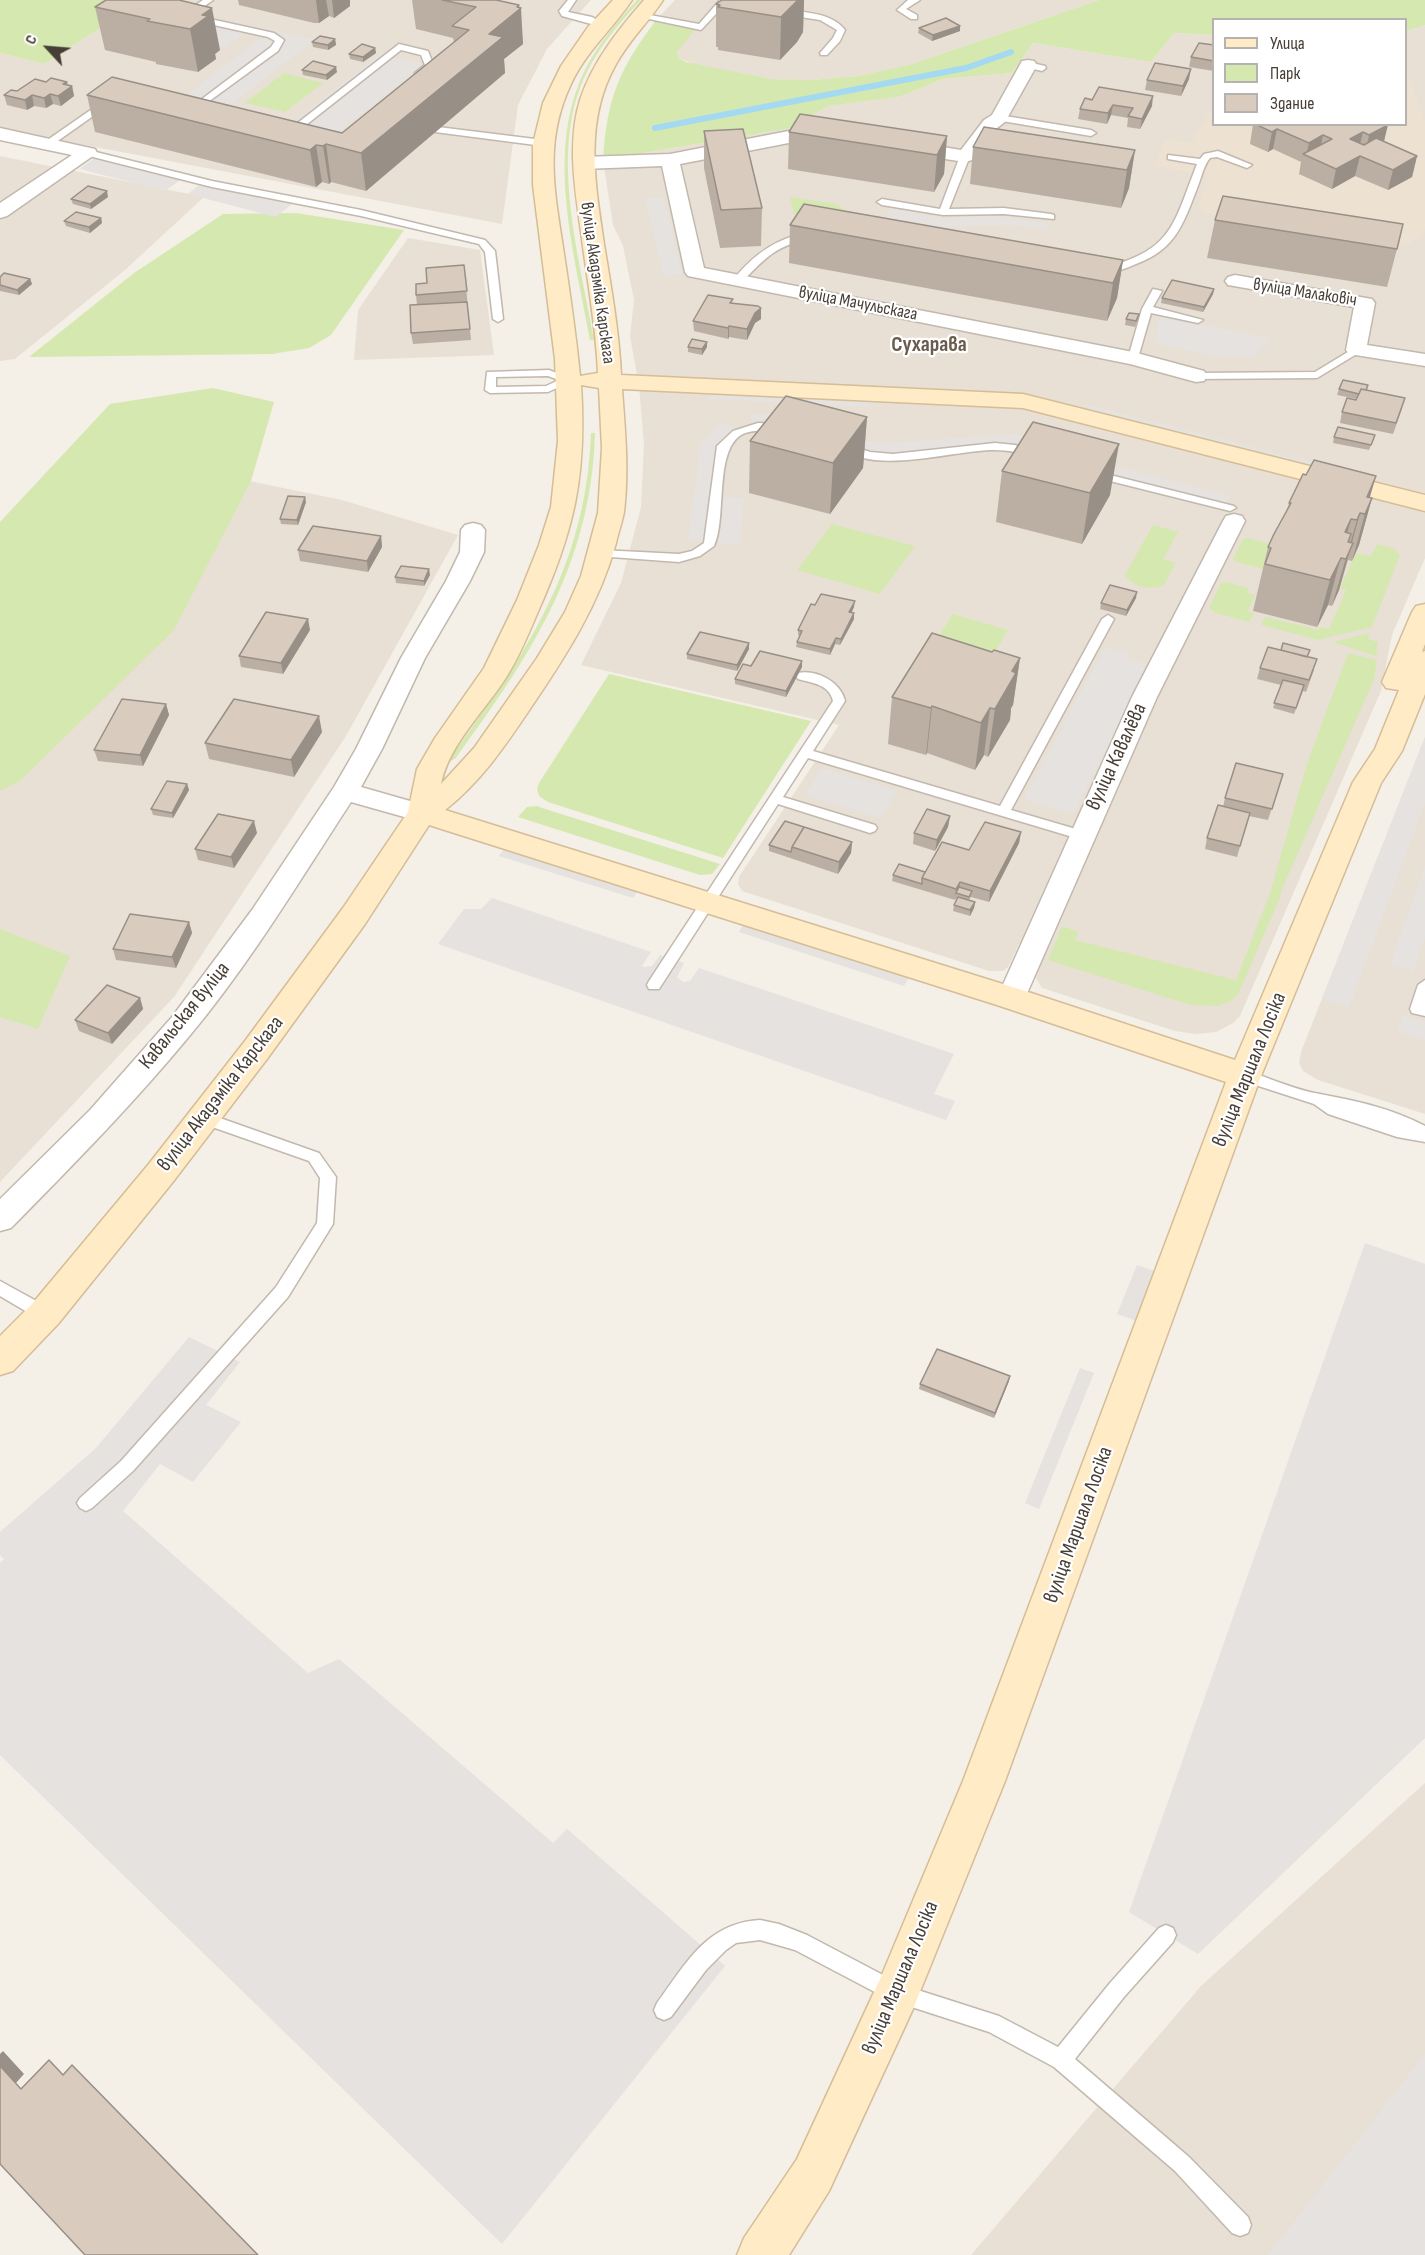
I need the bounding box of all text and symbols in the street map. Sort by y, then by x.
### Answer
north arrow [18,18,78,78]
legend [1212,18,1407,126]
text: С [21,32,42,48]
text: Улица [1270,33,1305,54]
text: Парк [1270,63,1300,84]
text: Здание [1270,93,1315,114]
street label: вуліца Акадэміка Карскага [575,201,619,365]
street label: вуліца Малаковіч [1252,274,1358,312]
street label: вуліца Мачульскага [797,282,919,326]
district label: Сухарава [891,332,967,358]
street label: вуліца Кавалёва [1081,699,1153,815]
street label: Кавальская вуліца [134,957,236,1075]
street label: вуліца Маршала Лосіка [1208,989,1292,1151]
street label: вуліца Акадэміка Карскага [153,1011,289,1177]
street label: вуліца Маршала Лосіка [1039,1444,1119,1606]
street label: вуліца Маршала Лосіка [857,1898,945,2058]

